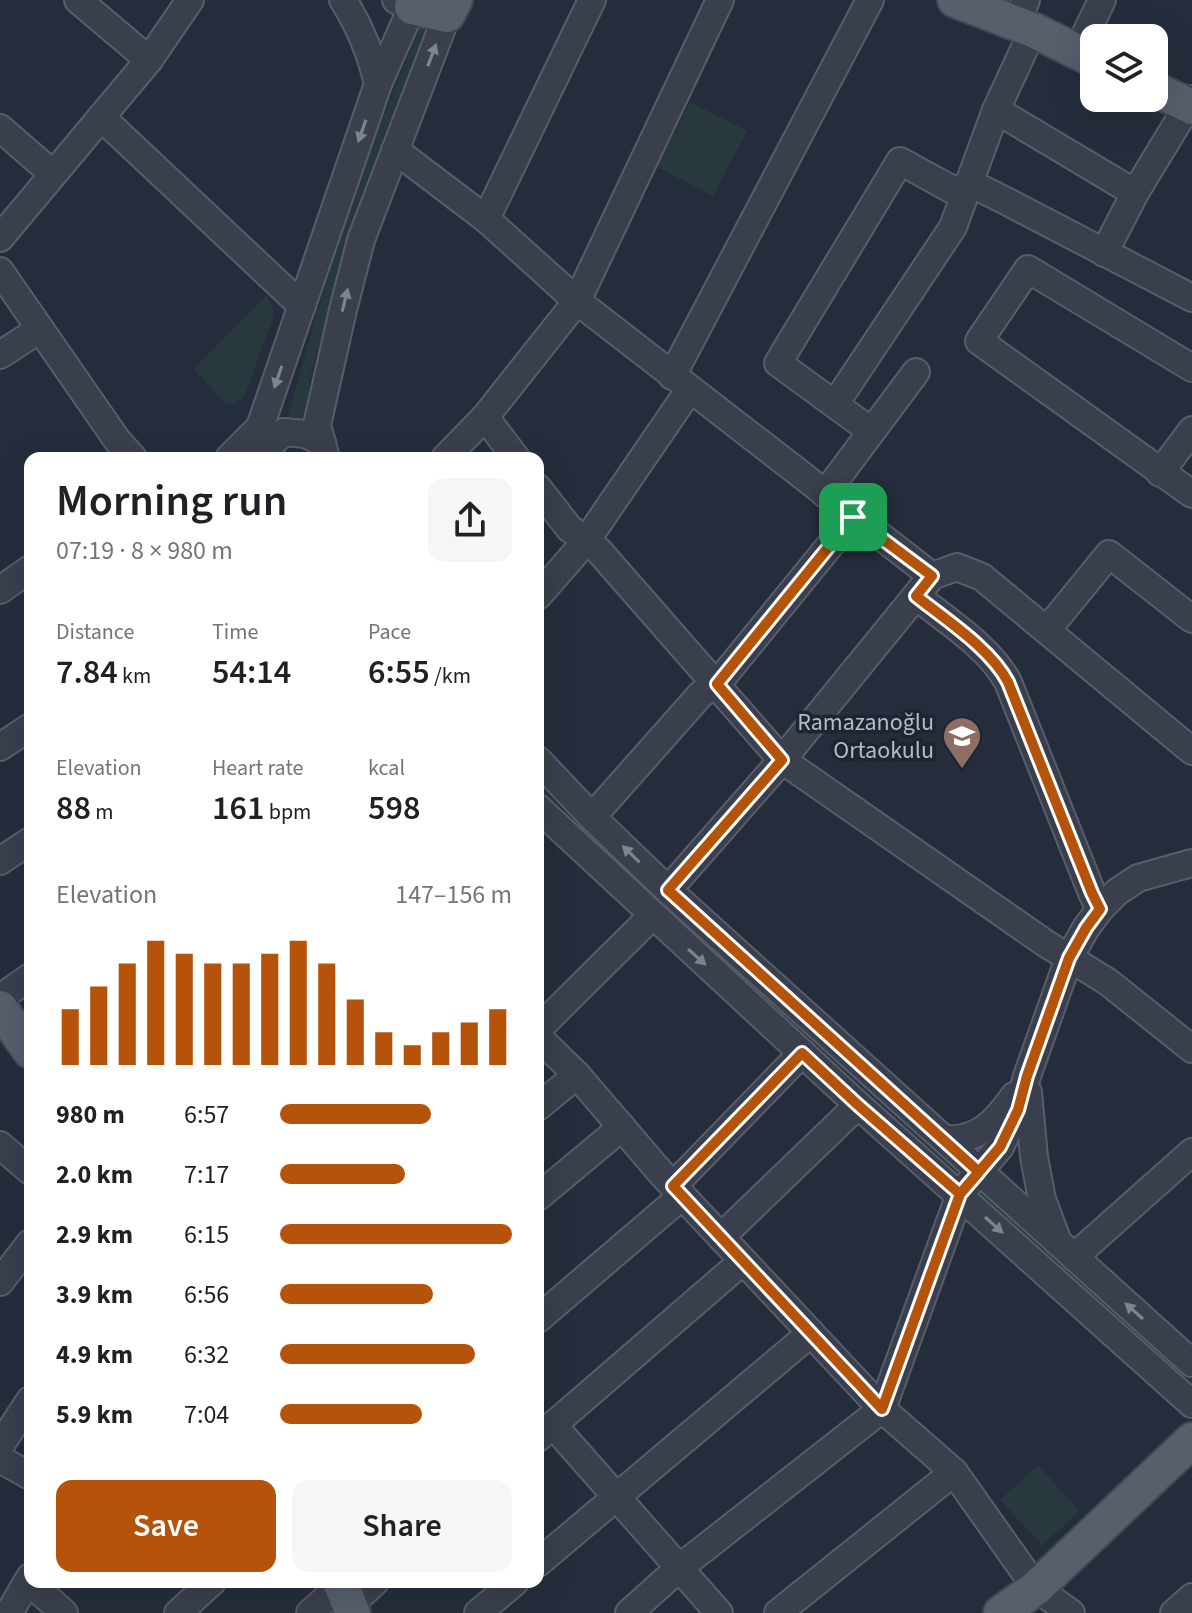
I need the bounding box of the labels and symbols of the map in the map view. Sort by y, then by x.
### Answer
one-way arrow [426,43,439,67]
one-way arrow [355,119,367,143]
one-way arrow [340,288,352,313]
one-way arrow [271,365,283,389]
pin [819,483,887,551]
place label: Ramazanoğlu Ortaokulu [797,705,934,768]
school or university icon: Ramazanoğlu Ortaokulu [941,715,983,770]
one-way arrow [622,845,641,864]
one-way arrow [688,947,707,965]
one-way arrow [984,1216,1004,1234]
one-way arrow [1125,1303,1145,1320]

